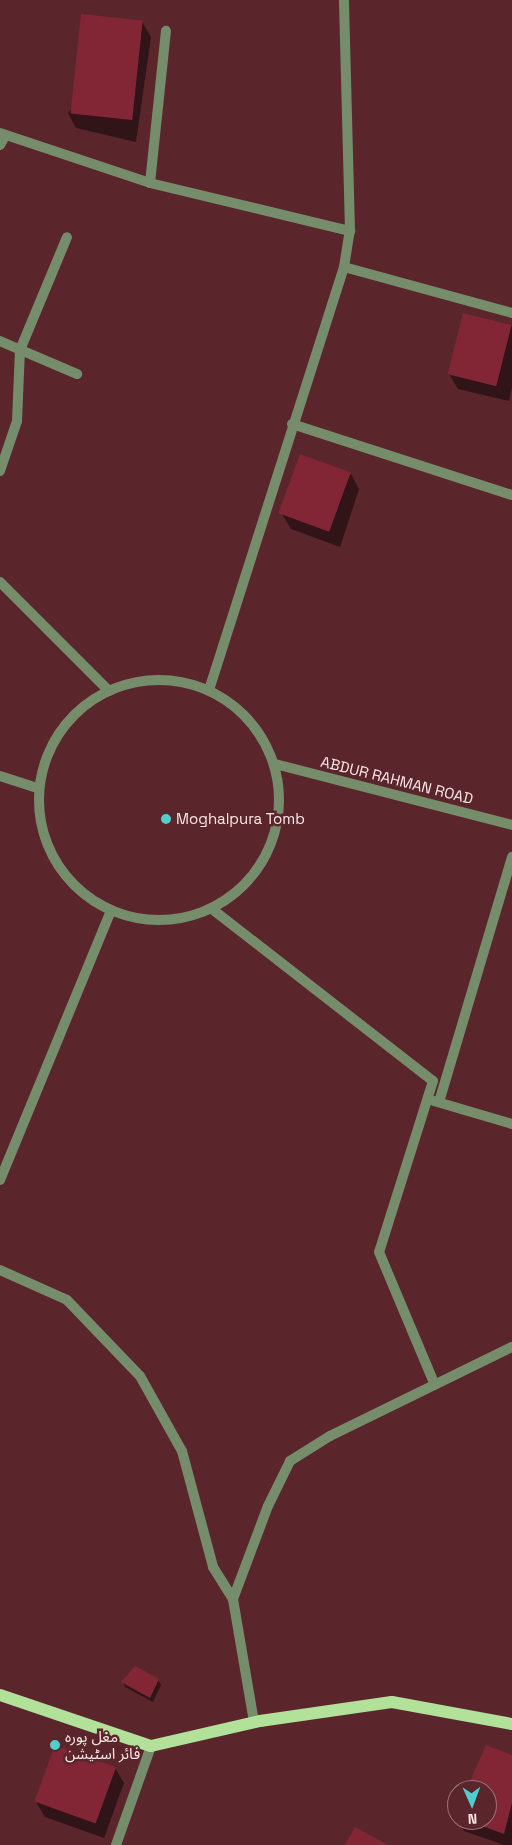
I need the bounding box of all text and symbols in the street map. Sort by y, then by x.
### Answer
street label: ABDUR RAHMAN ROAD [319,752,475,808]
place label: Moghalpura Tomb [176,810,305,828]
marker: Moghalpura Tomb [160,813,172,825]
place label: مغل پورہ فائر اسٹیشن [65,1727,140,1762]
marker: مغل پورہ فائر اسٹیشن [49,1739,61,1751]
north arrow [447,1780,497,1830]
text: N [467,1810,478,1828]

